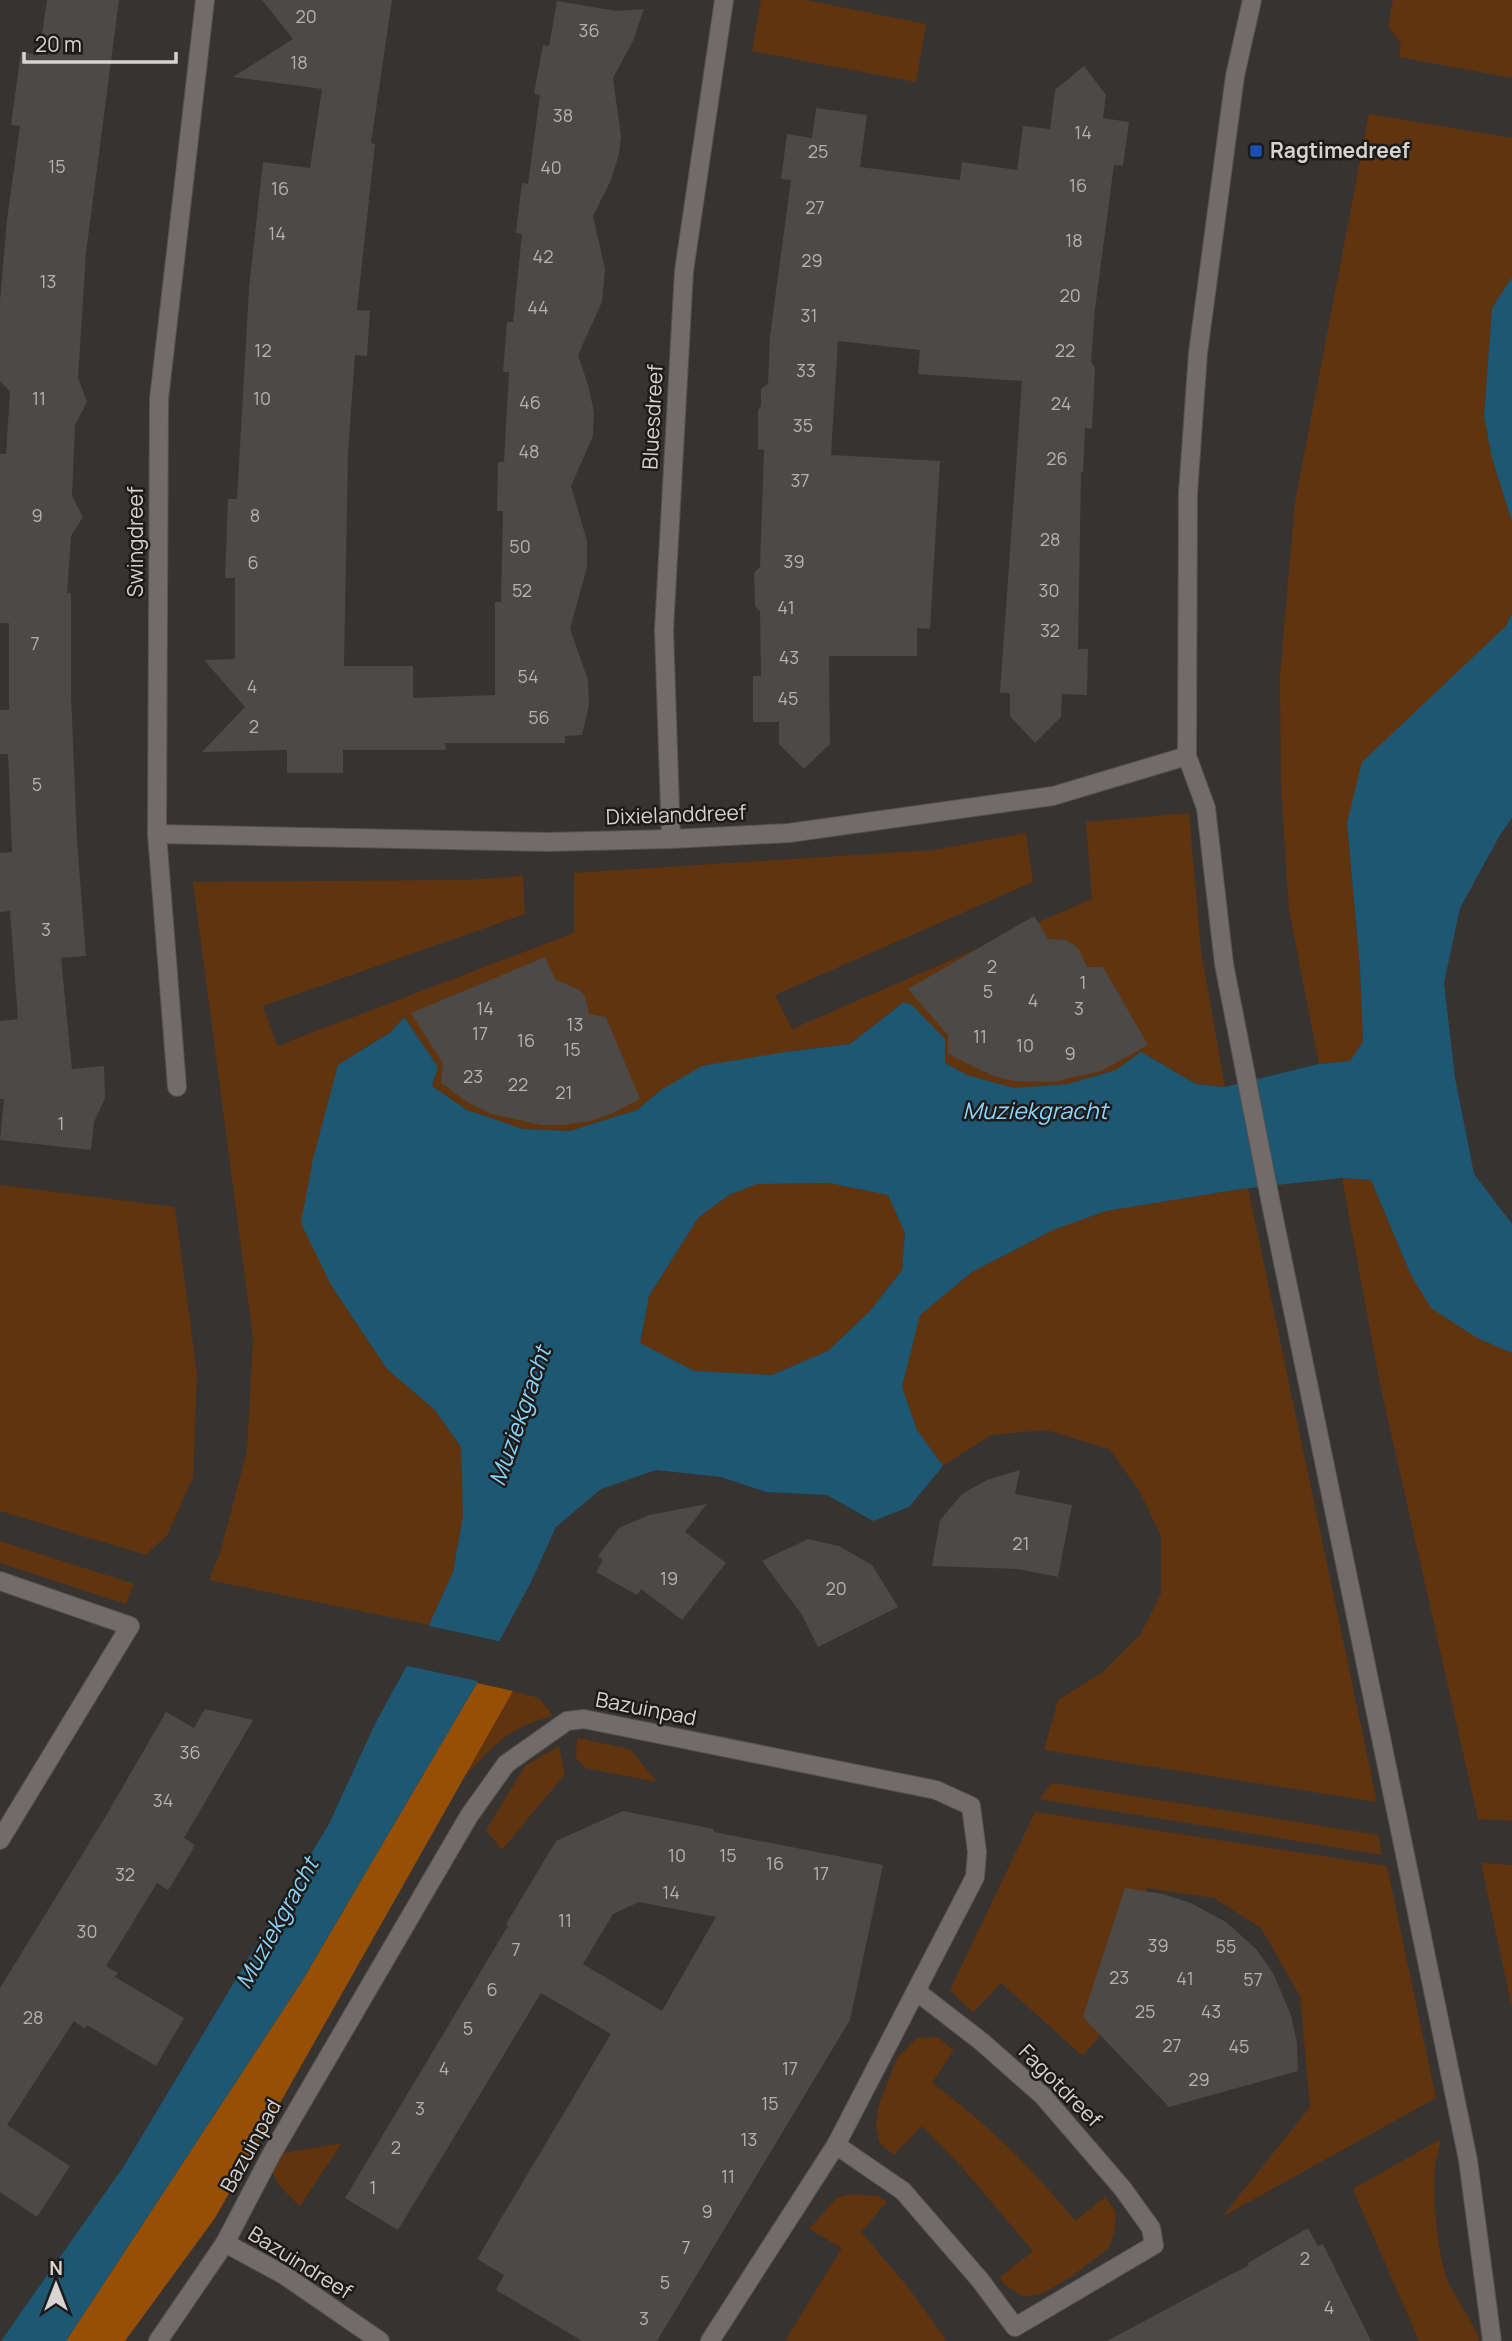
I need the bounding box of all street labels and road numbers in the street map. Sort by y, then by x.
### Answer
street label: Bluesdreef [635,363,669,470]
street label: Swingdreef [121,486,149,597]
street label: Dixielanddreef [605,798,747,830]
street label: Bazuinpad [593,1685,699,1731]
street label: Fagotdreef [1013,2038,1109,2133]
street label: Bazuinpad [213,2094,287,2197]
street label: Bazuindreef [243,2219,358,2305]

